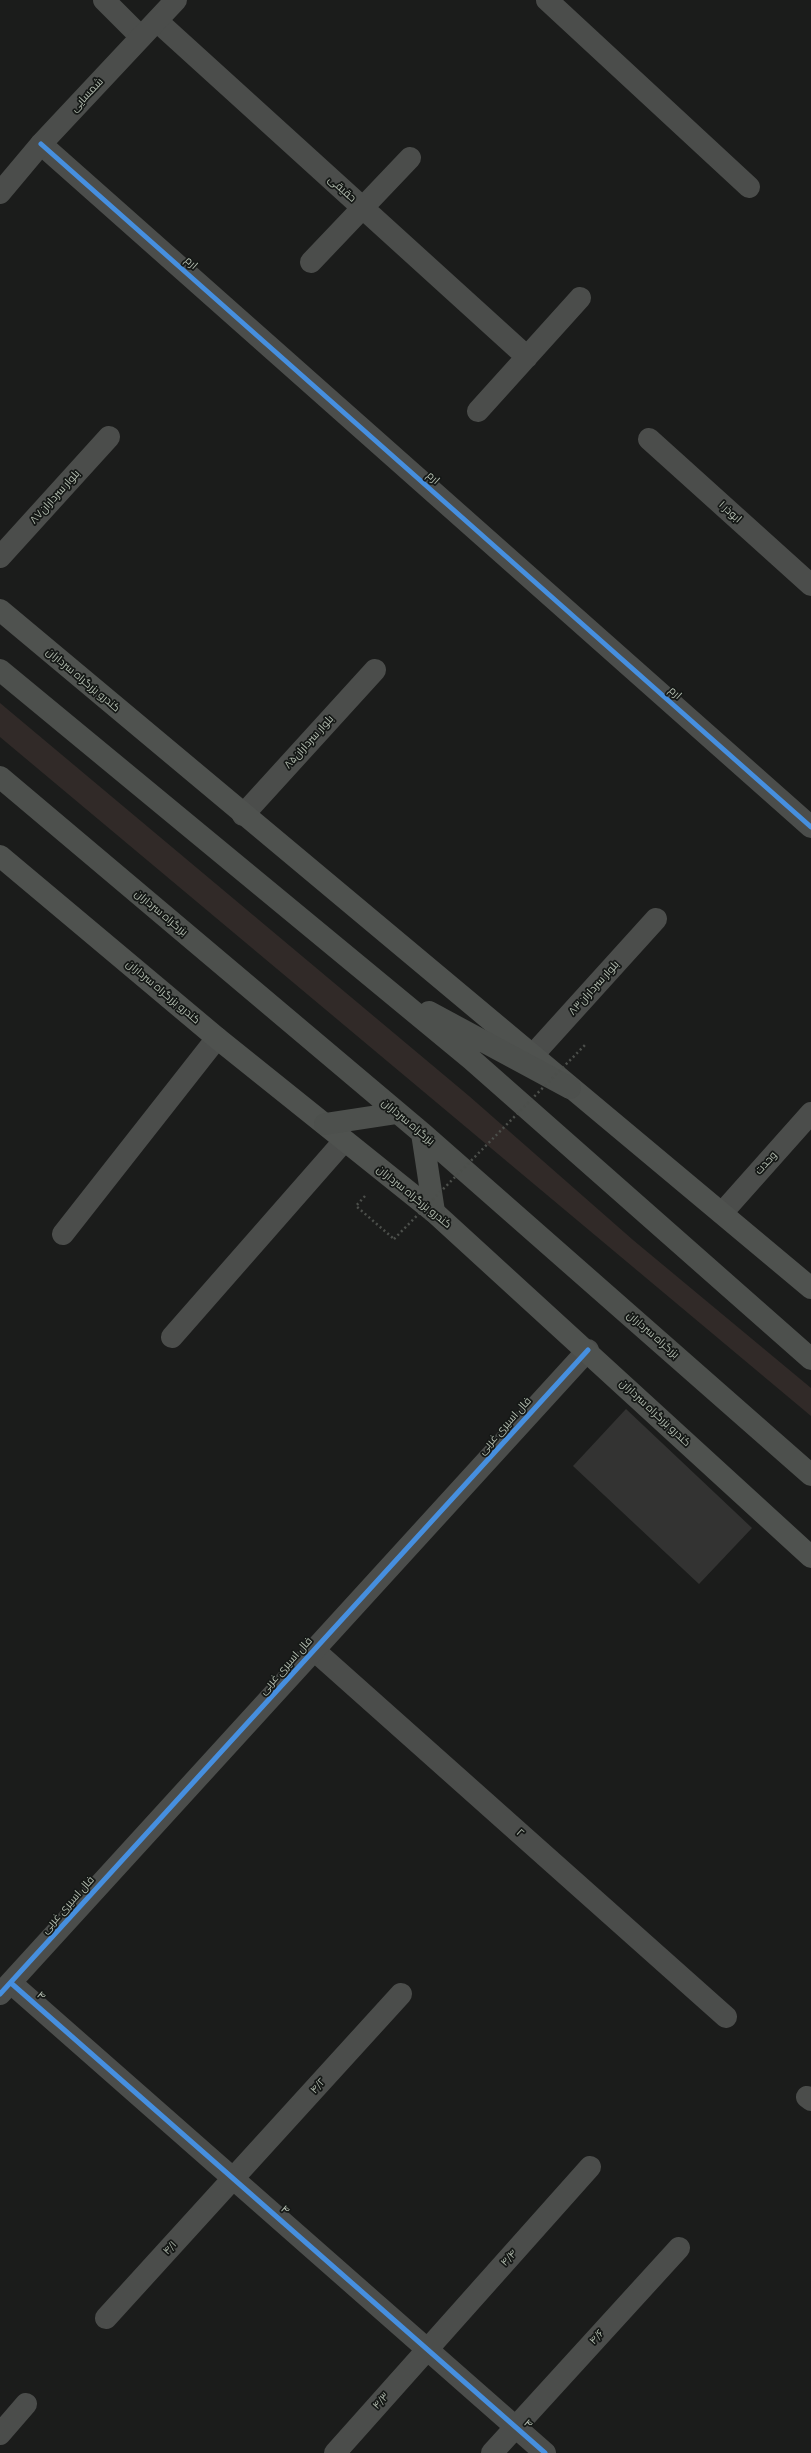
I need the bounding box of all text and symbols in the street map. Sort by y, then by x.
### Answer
street label: شمسایی [68,75,106,115]
street label: حقیقی [325,173,359,205]
street label: ارم [182,254,200,272]
street label: بلوار سرداران۸۷ [27,467,83,527]
street label: ارم [424,469,442,487]
street label: ابوذر ۱ [716,498,744,526]
street label: کندرو بزرگراه سرداران [43,645,123,715]
street label: ارم [666,684,684,702]
street label: بلوار سرداران۸۵ [282,713,336,771]
street label: بزرگراه سرداران [132,887,190,939]
street label: کندرو بزرگراه سرداران [123,957,203,1027]
street label: بلوار سرداران۸۳ [566,958,622,1018]
street label: بزرگراه سرداران [379,1096,437,1148]
street label: وحدت [752,1149,780,1177]
street label: کندرو بزرگراه سرداران [374,1163,454,1231]
street label: بزرگراه سرداران [624,1309,682,1361]
street label: کندرو بزرگراه سرداران [617,1377,693,1449]
street label: فال اسیری غربی [476,1395,534,1457]
street label: فال اسیری غربی [257,1635,315,1697]
street label: ۲ [513,1826,527,1840]
street label: فال اسیری غربی [39,1874,97,1936]
street label: ۴ [34,1989,48,2003]
street label: ۴/۲ [308,2076,328,2096]
street label: ۴ [278,2203,292,2217]
street label: ۴/۱ [160,2238,180,2258]
street label: ۴/۴ [498,2247,520,2269]
street label: ۴/۶ [587,2327,607,2347]
street label: ۴/۳ [370,2390,392,2412]
street label: ۴ [521,2417,535,2431]

